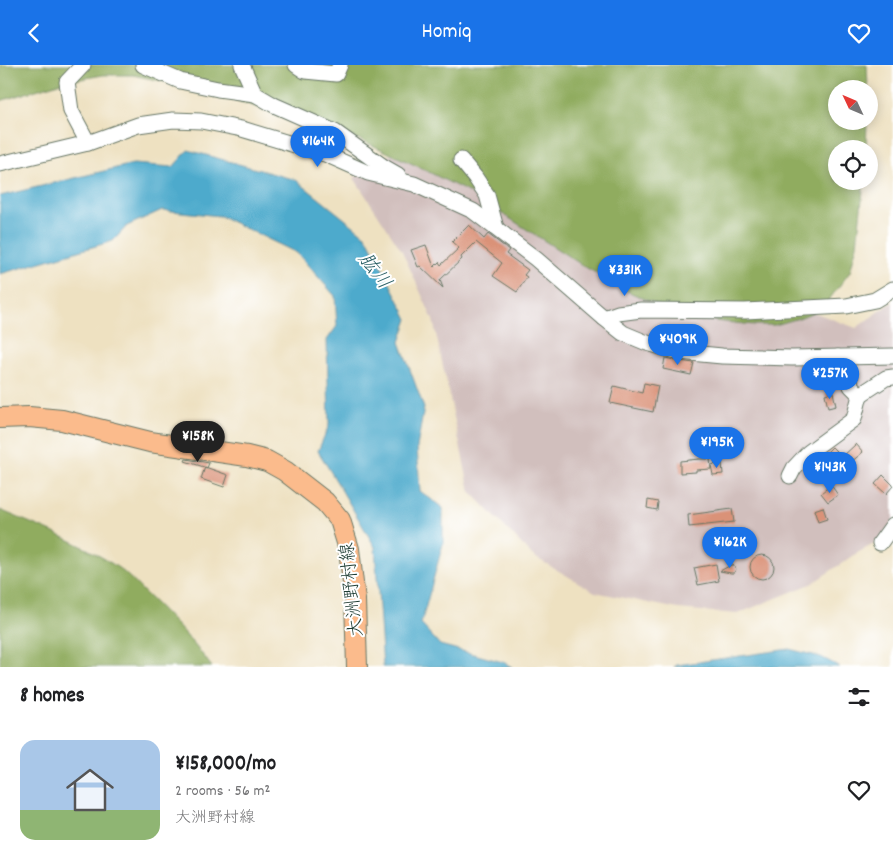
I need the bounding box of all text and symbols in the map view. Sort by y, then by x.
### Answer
text: Homiq [422,17,471,48]
icon: back [20,19,48,47]
icon: heart [845,19,873,47]
north arrow [828,80,878,130]
map controls [828,80,878,190]
pin: ¥164K [283,126,353,168]
text: ¥164K [301,130,335,153]
button: locate [828,140,878,190]
water label: 肱川 [350,247,397,296]
pin: ¥331K [590,255,660,297]
text: ¥331K [609,259,641,282]
pin: ¥409K [643,323,713,366]
text: ¥409K [659,328,697,351]
pin: ¥257K [795,357,865,400]
text: ¥257K [812,362,848,385]
pin: ¥158K [163,421,233,463]
text: ¥158K [182,425,214,448]
pin: ¥195K [682,427,752,469]
text: ¥195K [700,431,734,454]
pin: ¥143K [795,451,865,494]
text: ¥143K [814,456,846,479]
pin: ¥162K [695,527,765,569]
text: ¥162K [713,531,747,554]
street label: 大洲野村線 [335,541,372,638]
text: 8 homes [20,682,85,712]
icon: filters [845,683,873,711]
text: ¥158,000/mo [175,750,276,780]
icon: home [60,760,120,820]
icon: heart [845,776,873,804]
text: 2 rooms · 56 m² [175,780,270,803]
text: 大洲野村線 [175,807,255,830]

